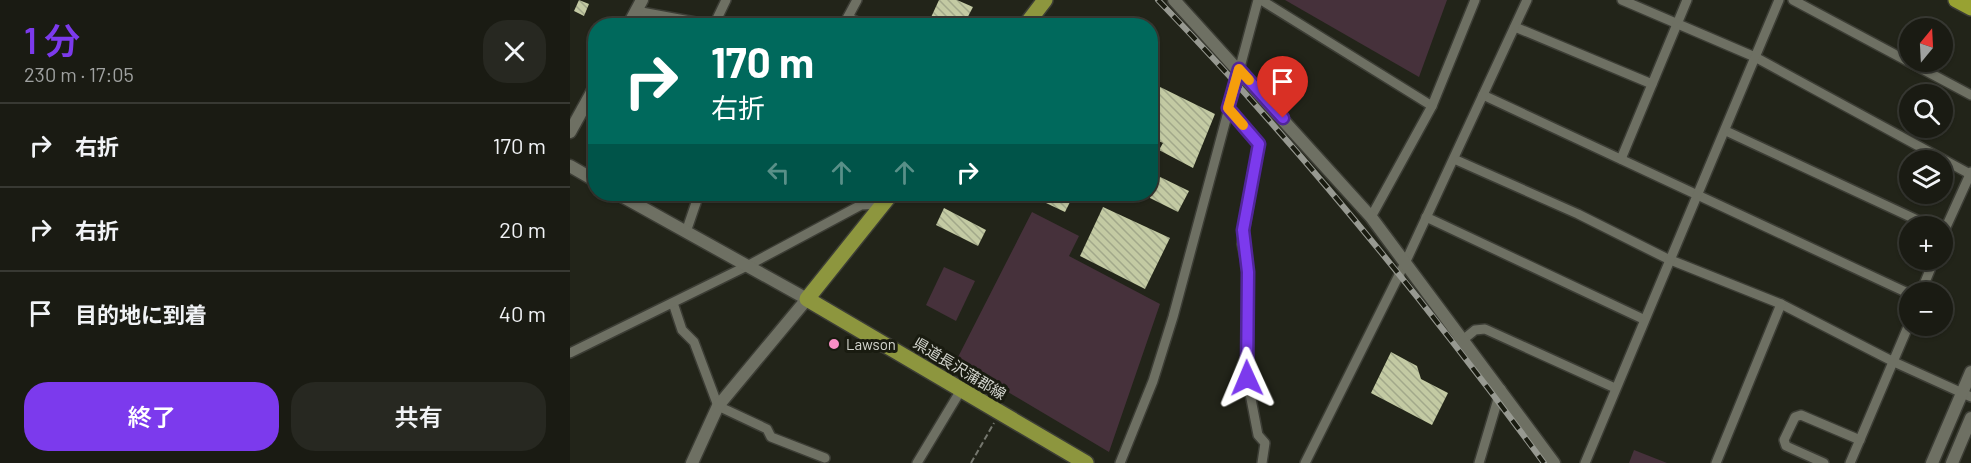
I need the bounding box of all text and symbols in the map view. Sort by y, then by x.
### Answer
text: 1 分 [24,18,80,61]
north arrow [1899,18,1953,72]
map controls [1899,18,1953,336]
button: close [483,20,546,83]
text: 170 m [711,36,814,86]
icon: right [612,42,690,120]
pin [1257,56,1308,118]
text: 230 m · 17:05 [24,62,134,86]
icon: arrive [1266,65,1299,98]
button: search [1899,84,1953,138]
text: 右折 [711,91,765,123]
icon: right [24,129,57,162]
text: 170 m [493,132,546,158]
text: 右折 [75,133,119,159]
button: layers [1899,150,1953,204]
icon: left [762,156,795,189]
icon: ahead [825,156,858,189]
icon: ahead [888,156,921,189]
icon: right [951,156,984,189]
icon: right [24,213,57,246]
text: 20 m [499,216,546,242]
button: + [1899,216,1953,270]
text: 右折 [75,217,119,243]
button: − [1899,282,1953,336]
icon: arrive [24,297,57,330]
text: 40 m [499,300,546,326]
text: 目的地に到着 [75,301,207,327]
street label: 県道長沢蒲郡線 [910,333,1010,403]
place label: Lawson [846,335,896,353]
marker: Lawson [827,337,841,351]
position arrow [1215,346,1279,410]
button: 終了 [24,382,279,451]
button: 共有 [291,382,546,451]

